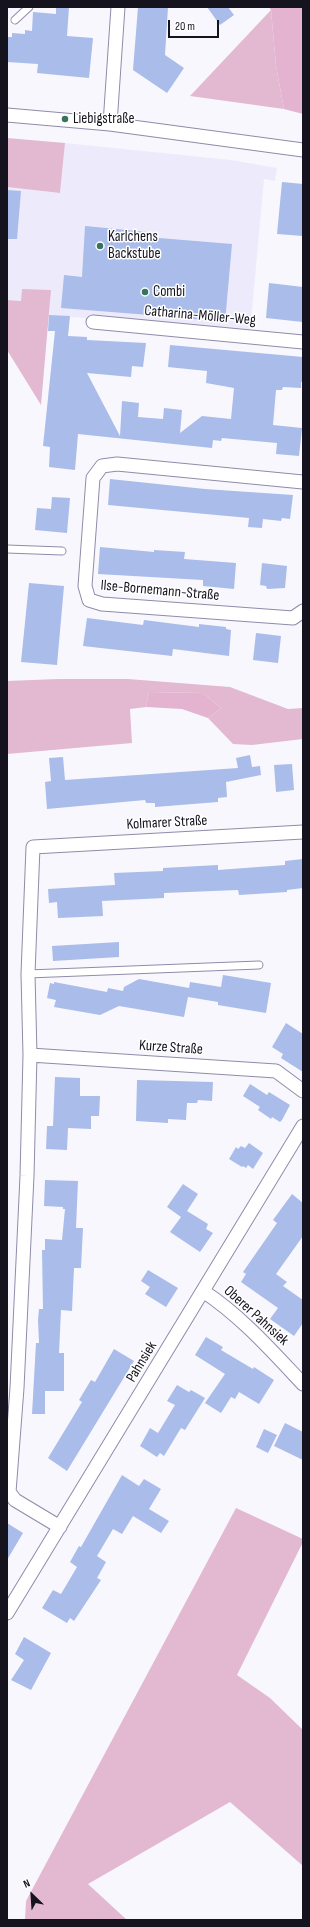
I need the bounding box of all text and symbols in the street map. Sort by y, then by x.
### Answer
scale bar [170,12,221,38]
text: 20 m [175,19,195,34]
place label: Liebigstraße [73,110,134,128]
marker: Liebigstraße [60,114,70,124]
place label: Karlchens Backstube [108,228,160,263]
marker: Karlchens Backstube [95,241,105,251]
place label: Combi [153,283,185,301]
marker: Combi [140,287,150,297]
street label: Catharina-Möller-Weg [143,302,257,330]
street label: Ilse-Bornemann-Straße [100,577,220,605]
street label: Kolmarer Straße [126,812,208,834]
street label: Kurze Straße [138,1037,204,1059]
street label: Oberer Pahnsiek [220,1282,292,1350]
street label: Pahnsiek [123,1338,161,1386]
north arrow [12,1875,52,1915]
text: N [21,1877,32,1891]

